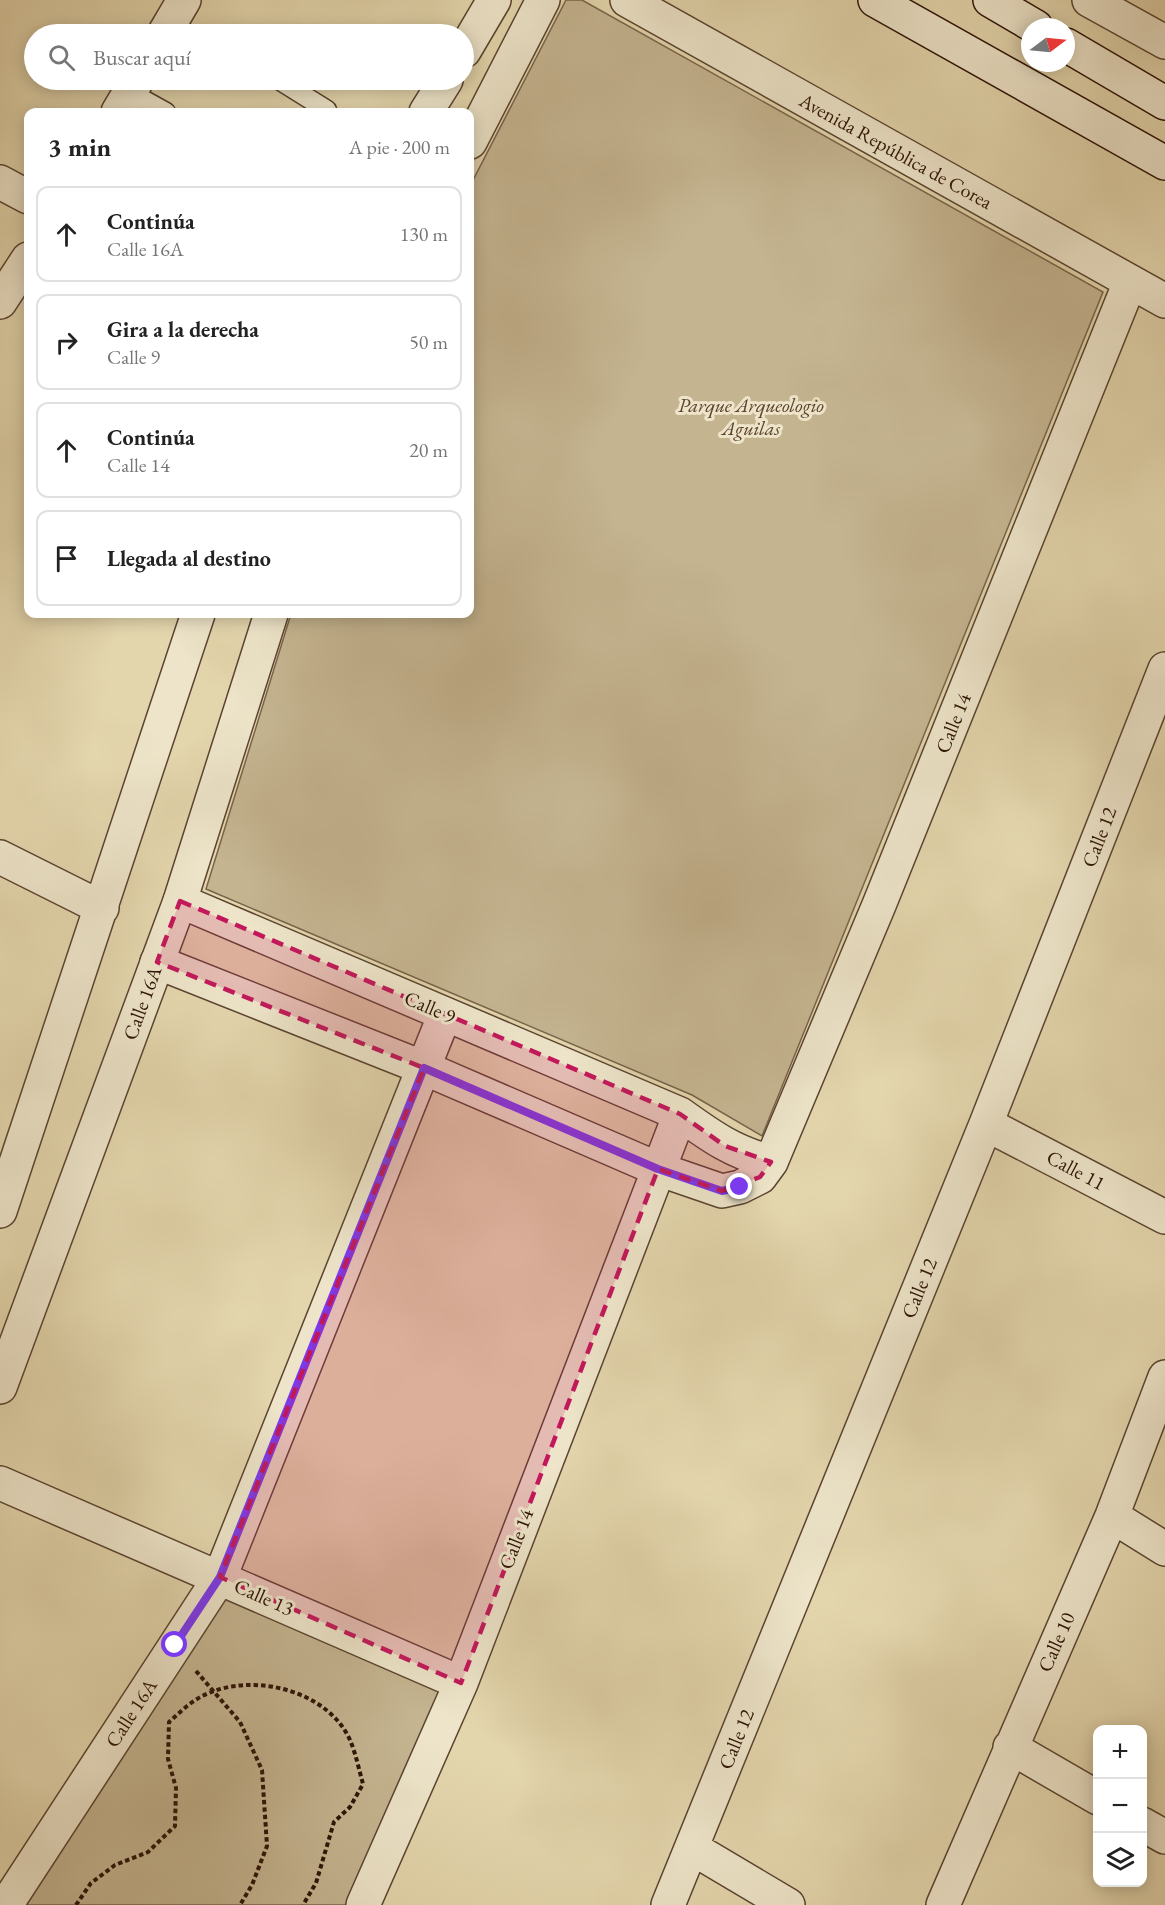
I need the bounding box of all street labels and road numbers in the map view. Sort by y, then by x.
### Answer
street label: Avenida República de Corea [794,87,997,215]
street label: Calle 14 [929,689,977,757]
street label: Calle 12 [1076,803,1123,871]
street label: Calle 16A [117,962,167,1043]
street label: Calle 9 [400,985,460,1030]
street label: Calle 11 [1042,1144,1110,1196]
street label: Calle 12 [895,1254,943,1322]
street label: Calle 14 [493,1505,540,1573]
street label: Calle 13 [230,1572,298,1622]
street label: Calle 10 [1031,1608,1081,1676]
street label: Calle 16A [99,1674,163,1752]
street label: Calle 12 [712,1705,760,1773]

